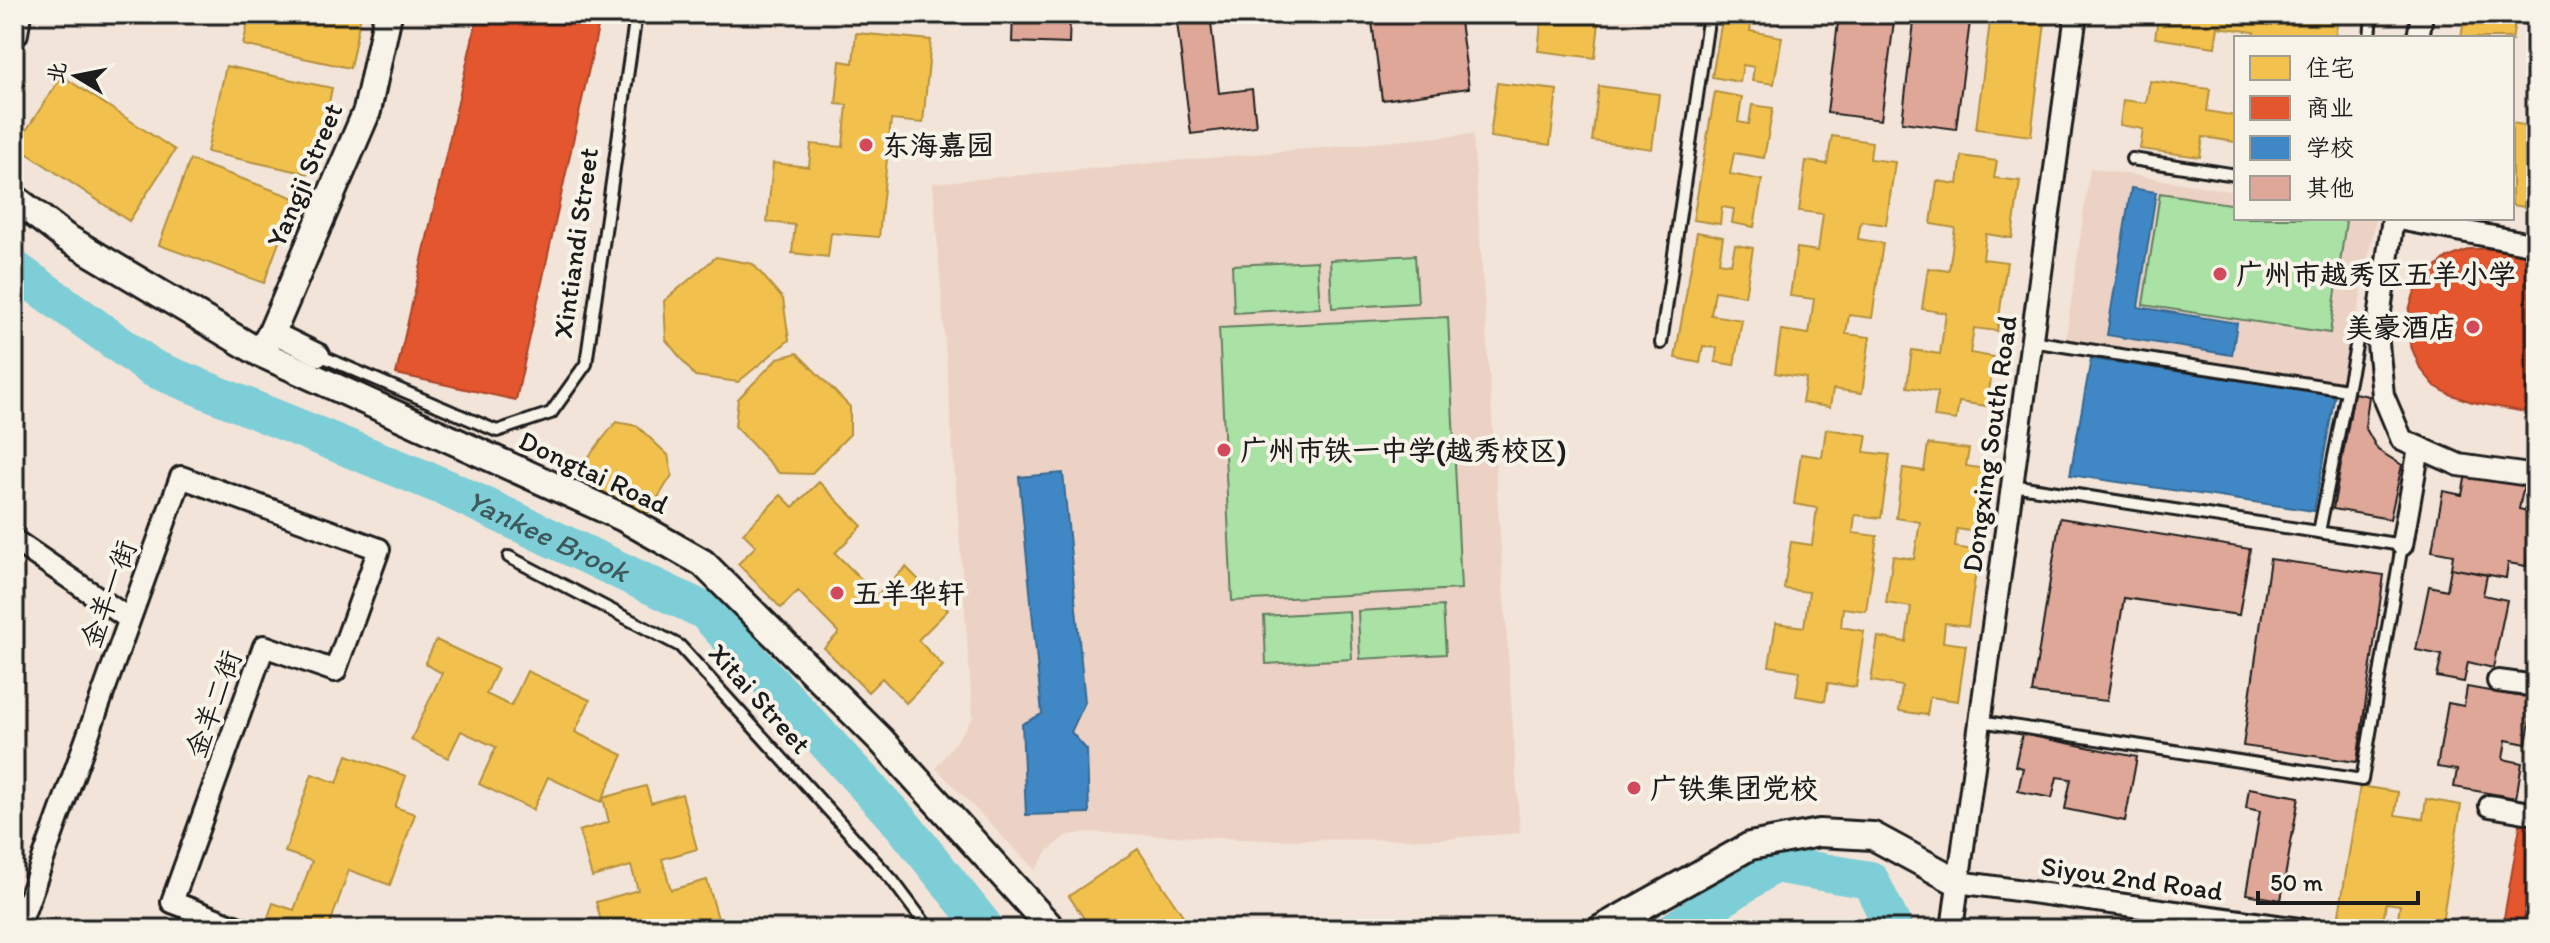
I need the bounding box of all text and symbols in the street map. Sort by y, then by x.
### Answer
north arrow [36,36,116,116]
legend [2234,36,2514,220]
text: 住宅 [2306,53,2354,82]
text: 北 [42,59,72,86]
text: 商业 [2306,93,2354,122]
street label: Yangji Street [258,98,350,252]
place label: 东海嘉园 [882,128,994,162]
text: 学校 [2306,133,2354,162]
marker: 东海嘉园 [857,136,875,154]
street label: Xintiandi Street [545,145,605,341]
text: 其他 [2306,173,2354,202]
place label: 广州市越秀区五羊小学 [2236,257,2516,291]
marker: 广州市越秀区五羊小学 [2211,265,2229,283]
place label: 美豪酒店 [2345,310,2457,344]
street label: Dongxing South Road [1954,314,2024,574]
marker: 美豪酒店 [2464,318,2482,336]
street label: Dongtai Road [514,423,675,522]
place label: 广州市铁一中学(越秀校区) [1240,433,1566,467]
marker: 广州市铁一中学(越秀校区) [1215,441,1233,459]
water label: Yankee Brook [461,481,637,591]
street label: 金羊一街 [73,536,143,652]
place label: 五羊华轩 [853,576,965,610]
marker: 五羊华轩 [828,584,846,602]
street label: Xitai Street [701,636,819,760]
street label: 金羊二街 [178,646,248,762]
place label: 广铁集团党校 [1650,771,1818,805]
marker: 广铁集团党校 [1625,779,1643,797]
street label: Siyou 2nd Road [2039,848,2226,908]
scale bar [2258,855,2418,905]
text: 50 m [2270,868,2323,897]

